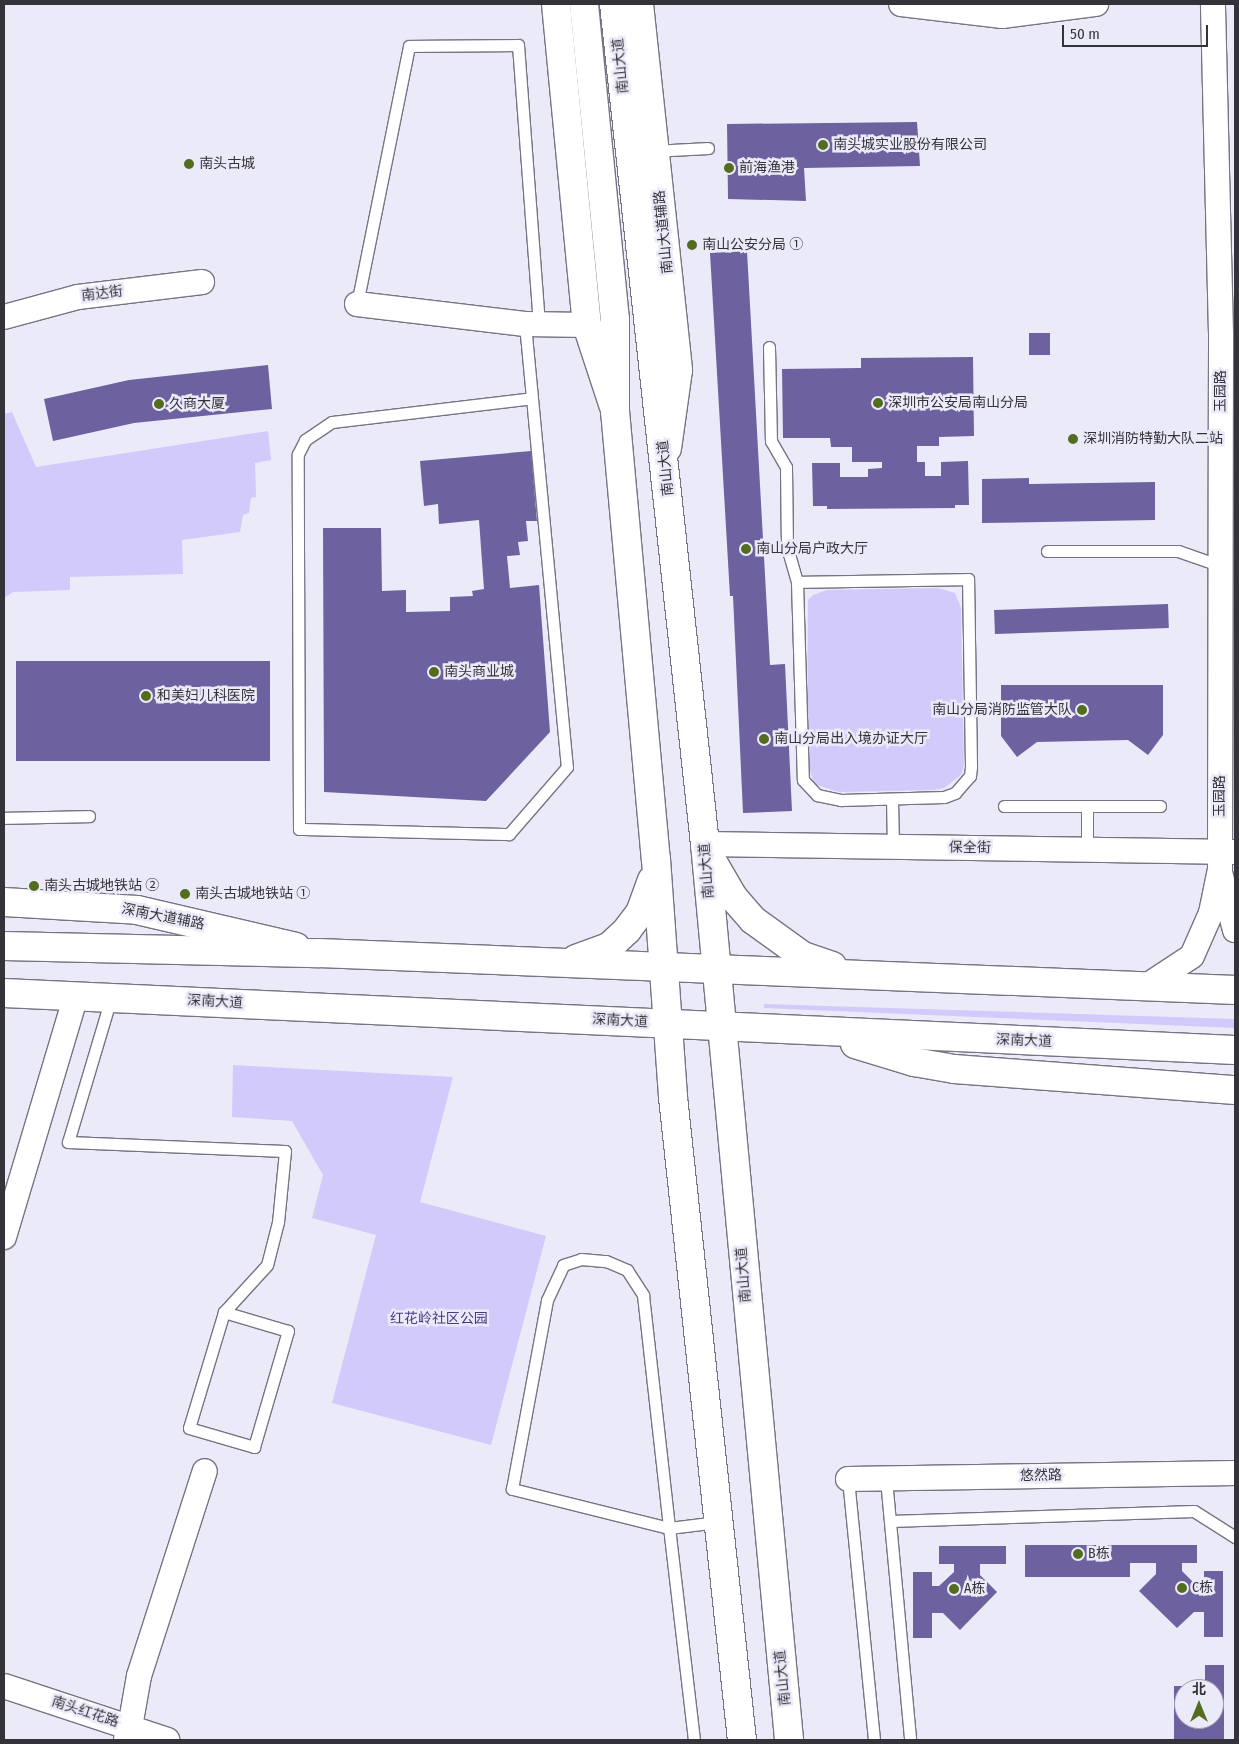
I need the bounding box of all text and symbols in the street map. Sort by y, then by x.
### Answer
scale bar [1064,15,1210,47]
text: 50 m [1070,25,1100,43]
street label: 南山大道 [610,37,632,95]
place label: 南头城实业股份有限公司 [833,137,987,153]
marker: 南头城实业股份有限公司 [817,139,829,151]
place label: 南头古城 [199,156,255,172]
marker: 南头古城 [183,158,195,170]
place label: 前海渔港 [739,160,795,176]
marker: 前海渔港 [723,162,735,174]
street label: 南山大道辅路 [651,189,677,275]
place label: 南山公安分局 ① [702,237,803,253]
marker: 南山公安分局 ① [686,239,698,251]
street label: 南达街 [80,283,124,305]
street label: 玉园路 [1213,370,1229,412]
place label: 深圳市公安局南山分局 [888,395,1028,411]
place label: 久商大厦 [169,396,225,412]
marker: 深圳市公安局南山分局 [872,397,884,409]
marker: 久商大厦 [153,398,165,410]
place label: 深圳消防特勤大队二站 [1083,431,1223,447]
marker: 深圳消防特勤大队二站 [1067,433,1079,445]
street label: 南山大道 [655,439,677,497]
place label: 南山分局户政大厅 [756,541,868,557]
marker: 南山分局户政大厅 [740,543,752,555]
place label: 南头商业城 [444,664,514,680]
marker: 南头商业城 [428,666,440,678]
place label: 和美妇儿科医院 [157,688,255,704]
marker: 和美妇儿科医院 [139,689,153,703]
place label: 南山分局消防监管大队 [932,702,1072,718]
marker: 南山分局消防监管大队 [1076,704,1088,716]
place label: 南山分局出入境办证大厅 [774,731,928,747]
marker: 南山分局出入境办证大厅 [758,733,770,745]
street label: 玉园路 [1212,775,1228,817]
street label: 保全街 [949,839,991,857]
street label: 南山大道 [696,842,718,900]
place label: 南头古城地铁站 ② [44,878,159,894]
marker: 南头古城地铁站 ② [28,880,40,892]
place label: 南头古城地铁站 ① [195,886,310,902]
marker: 南头古城地铁站 ① [179,888,191,900]
street label: 深南大道辅路 [120,901,206,933]
street label: 深南大道 [187,992,243,1012]
street label: 深南大道 [592,1011,648,1031]
street label: 深南大道 [996,1032,1052,1050]
street label: 南山大道 [733,1246,755,1304]
park label: 红花岭社区公园 [390,1311,488,1327]
street label: 悠然路 [1020,1467,1062,1485]
place label: B栋 [1088,1546,1110,1562]
marker: B栋 [1072,1548,1084,1560]
place label: C栋 [1192,1580,1213,1596]
place label: A栋 [964,1581,985,1597]
marker: C栋 [1176,1582,1188,1594]
marker: A栋 [948,1583,960,1595]
street label: 南山大道 [772,1649,794,1707]
north arrow [1174,1679,1224,1729]
text: 北 [1192,1681,1206,1698]
street label: 南头红花路 [49,1693,121,1731]

